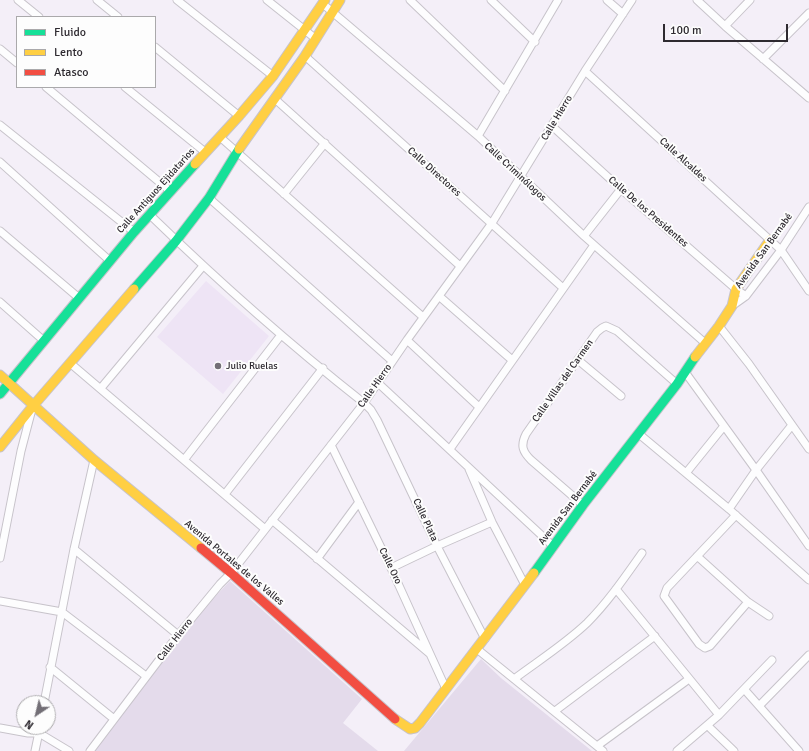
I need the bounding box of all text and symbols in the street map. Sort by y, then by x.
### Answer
legend [16,16,156,88]
scale bar [665,16,790,42]
text: 100 m [670,23,702,38]
text: Fluido [54,25,86,40]
text: Lento [54,45,83,60]
text: Atasco [54,65,89,80]
street label: Calle Hierro [539,93,575,143]
street label: Calle Alcaldes [657,135,709,185]
street label: Calle Criminólogos [481,140,549,204]
street label: Calle Directores [405,145,463,199]
street label: Calle Antiguos Ejidatarios [115,146,197,236]
street label: Calle De los Presidentes [606,174,690,250]
street label: Avenida San Bernabé [733,211,795,291]
street label: Calle Villas del Carmen [530,337,596,425]
place label: Julio Ruelas [226,360,278,372]
marker: Julio Ruelas [213,361,223,371]
street label: Calle Hierro [356,362,394,410]
street label: Avenida San Bernabé [536,468,600,548]
street label: Calle Plata [410,497,440,543]
street label: Avenida Portales de los Valles [182,518,286,608]
street label: Calle Oro [376,546,404,586]
street label: Calle Hierro [155,616,195,664]
north arrow [16,695,56,735]
text: N [23,717,36,732]

